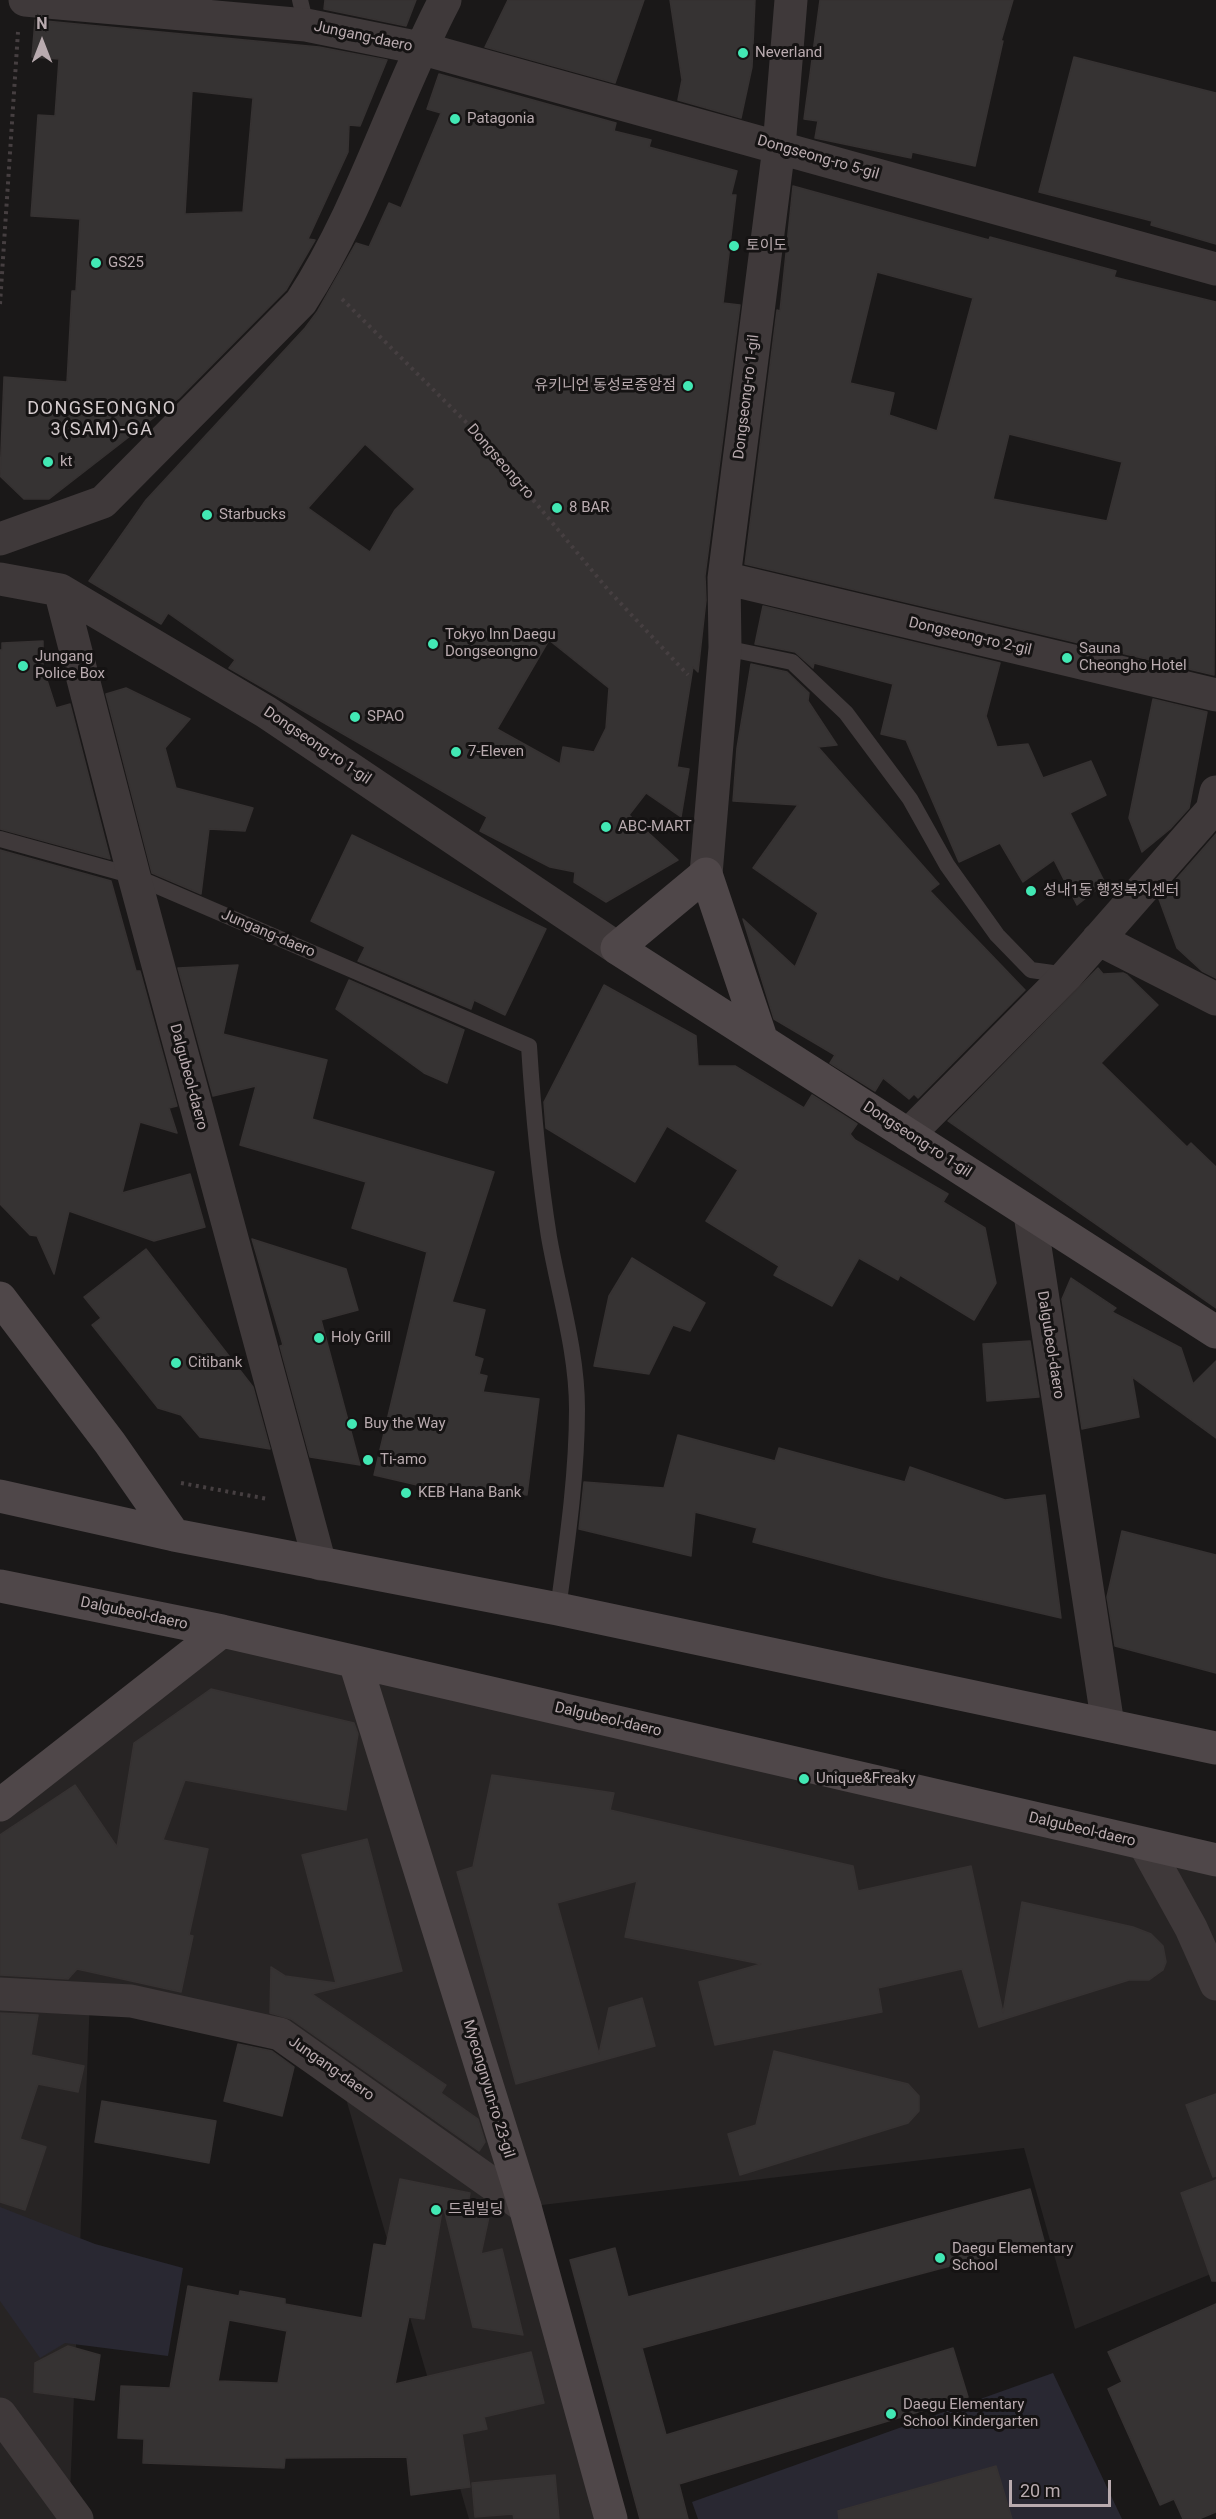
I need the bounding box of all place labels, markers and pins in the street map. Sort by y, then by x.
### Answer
place label: Neverland [755,44,822,62]
marker: Neverland [736,46,750,60]
place label: Patagonia [467,110,535,128]
marker: Patagonia [448,112,462,126]
place label: 토이도 [746,237,787,255]
marker: 토이도 [727,239,741,253]
place label: GS25 [108,254,144,272]
marker: GS25 [89,256,103,270]
place label: 유키니언 동성로중앙점 [534,377,676,395]
marker: 유키니언 동성로중앙점 [681,379,695,393]
place label: kt [60,453,73,471]
marker: kt [41,455,55,469]
place label: 8 BAR [569,499,610,517]
marker: 8 BAR [550,501,564,515]
place label: Starbucks [219,506,286,524]
marker: Starbucks [200,508,214,522]
place label: Tokyo Inn Daegu Dongseongno [445,626,556,661]
marker: Tokyo Inn Daegu Dongseongno [426,637,440,651]
place label: Sauna Cheongho Hotel [1079,640,1187,675]
place label: Jungang Police Box [35,648,105,683]
marker: Sauna Cheongho Hotel [1060,651,1074,665]
marker: Jungang Police Box [16,659,30,673]
place label: SPAO [367,708,404,726]
marker: SPAO [348,710,362,724]
place label: 7-Eleven [468,743,524,761]
marker: 7-Eleven [449,745,463,759]
place label: ABC-MART [618,818,692,836]
marker: ABC-MART [599,820,613,834]
place label: 성내1동 행정복지센터 [1043,882,1179,900]
marker: 성내1동 행정복지센터 [1024,884,1038,898]
place label: Holy Grill [331,1329,391,1347]
marker: Holy Grill [312,1331,326,1345]
place label: Citibank [188,1354,242,1372]
marker: Citibank [169,1356,183,1370]
place label: Buy the Way [364,1415,445,1433]
marker: Buy the Way [345,1417,359,1431]
place label: Ti-amo [380,1451,427,1469]
marker: Ti-amo [361,1453,375,1467]
place label: KEB Hana Bank [418,1484,521,1502]
marker: KEB Hana Bank [399,1486,413,1500]
place label: Unique&Freaky [816,1770,916,1788]
marker: Unique&Freaky [797,1772,811,1786]
place label: 드림빌딩 [448,2201,503,2219]
marker: 드림빌딩 [429,2203,443,2217]
place label: Daegu Elementary School [952,2240,1073,2275]
marker: Daegu Elementary School [933,2251,947,2265]
place label: Daegu Elementary School Kindergarten [903,2396,1038,2431]
marker: Daegu Elementary School Kindergarten [884,2407,898,2421]

